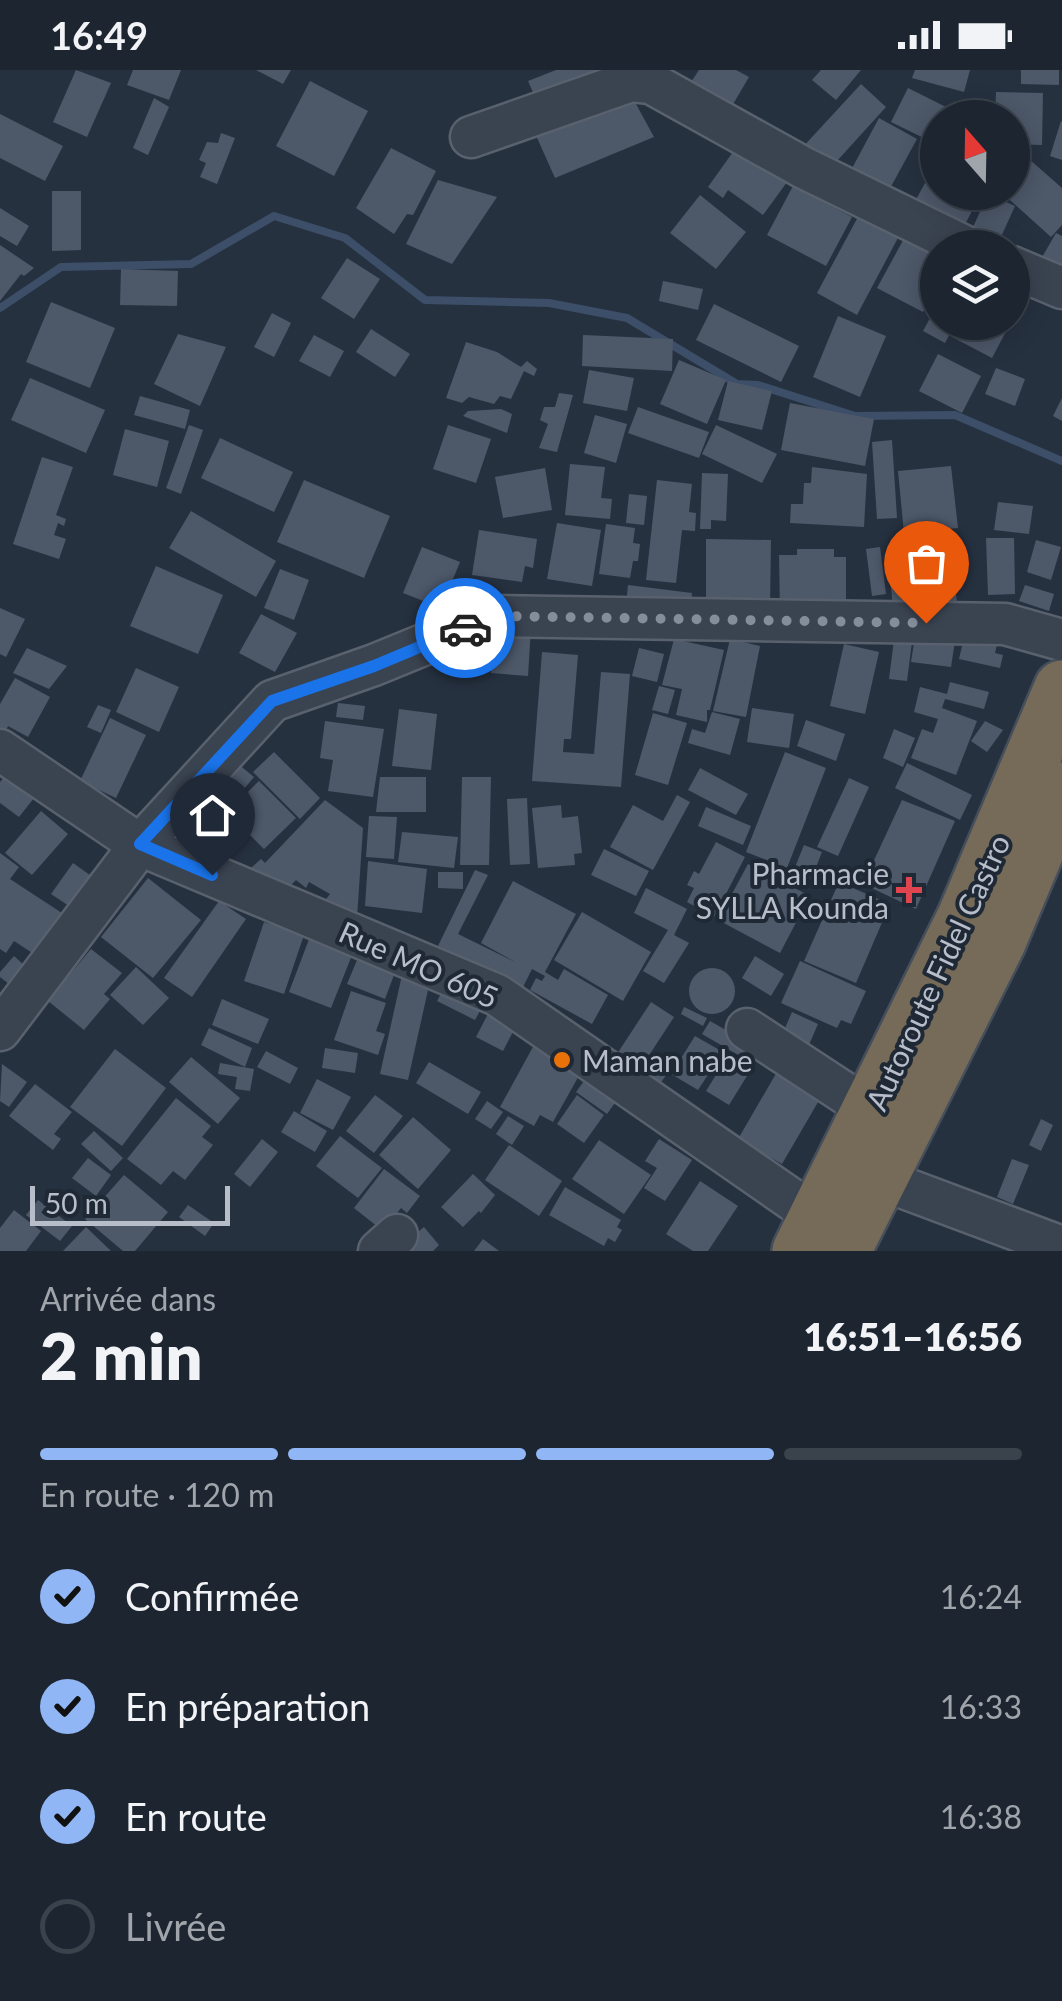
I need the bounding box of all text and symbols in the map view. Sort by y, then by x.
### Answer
text: 16:49 [50,12,148,58]
north arrow [920,100,1030,210]
map controls [920,100,1030,340]
button: layers [920,230,1030,340]
pin [884,521,969,624]
icon: bag [899,536,954,591]
courier [415,578,515,678]
icon: car [438,601,493,656]
pin [170,773,255,876]
icon: home [185,788,240,843]
street label: Autoroute Fidel Castro [857,828,1017,1116]
place label: Pharmacie SYLLA Kounda [696,855,889,925]
marker: Pharmacie SYLLA Kounda [898,879,920,901]
street label: Rue MO 605 [334,913,504,1015]
place label: Maman nabe [582,1042,753,1078]
marker: Maman nabe [551,1049,573,1071]
scale bar [30,1181,230,1226]
text: 50 m [45,1186,108,1220]
text: Arrivée dans [40,1279,216,1318]
text: 16:51–16:56 [803,1313,1022,1359]
text: 2 min [40,1316,202,1394]
text: En route · 120 m [40,1475,274,1514]
icon: check [40,1569,95,1624]
text: Confirmée [125,1573,299,1619]
text: 16:24 [940,1577,1022,1616]
icon: check [40,1679,95,1734]
text: En préparation [125,1683,370,1729]
text: 16:33 [940,1687,1022,1726]
icon: check [40,1789,95,1844]
text: En route [125,1793,267,1839]
text: 16:38 [940,1797,1022,1836]
text: Livrée [125,1903,226,1949]

